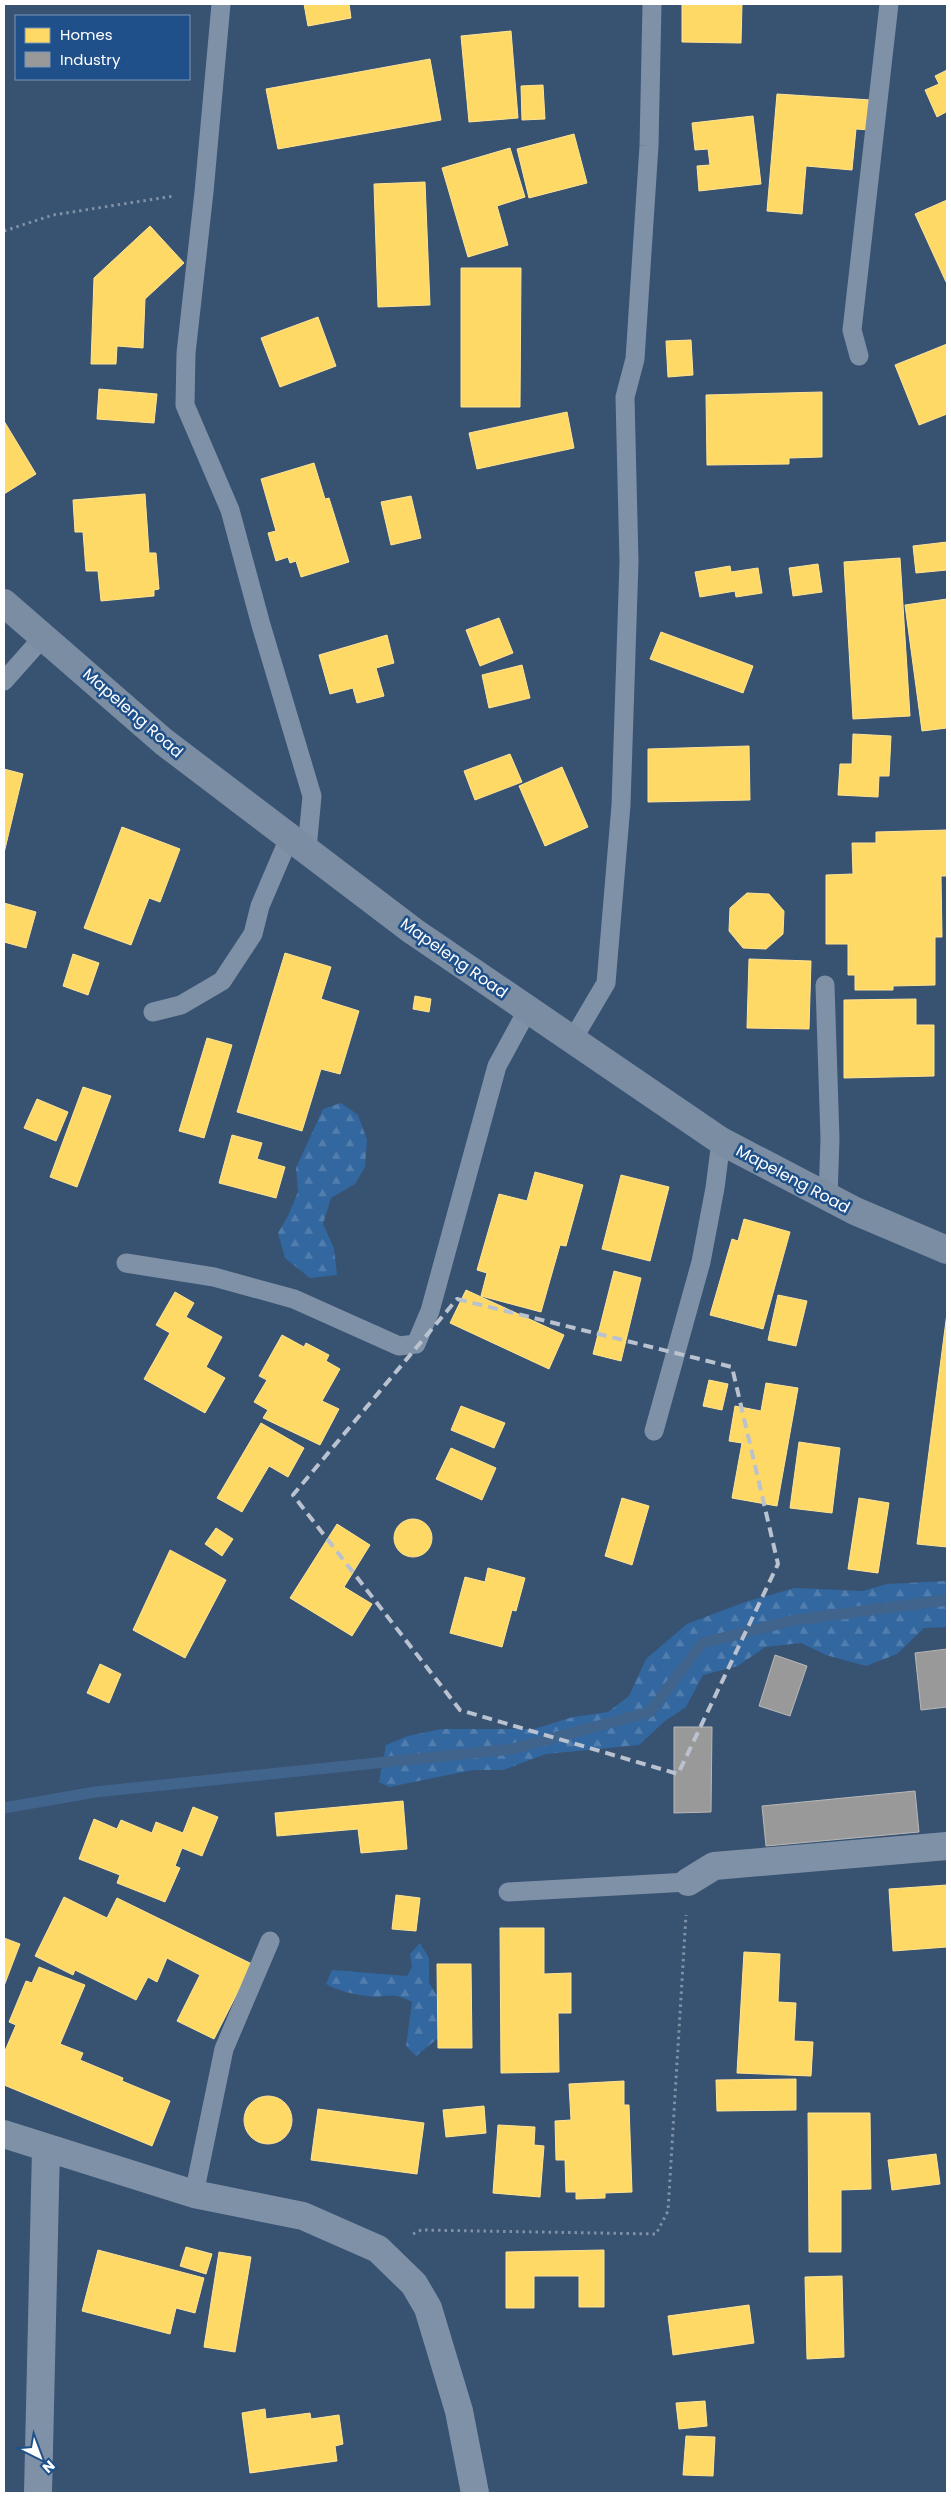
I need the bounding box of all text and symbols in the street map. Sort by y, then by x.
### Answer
legend [15,15,190,80]
text: Homes [60,24,113,45]
text: Industry [60,49,121,70]
street label: Mapeleng Road [78,663,188,763]
street label: Mapeleng Road [396,912,512,1004]
street label: Mapeleng Road [732,1139,854,1219]
north arrow [15,2432,65,2482]
text: N [38,2456,59,2478]

